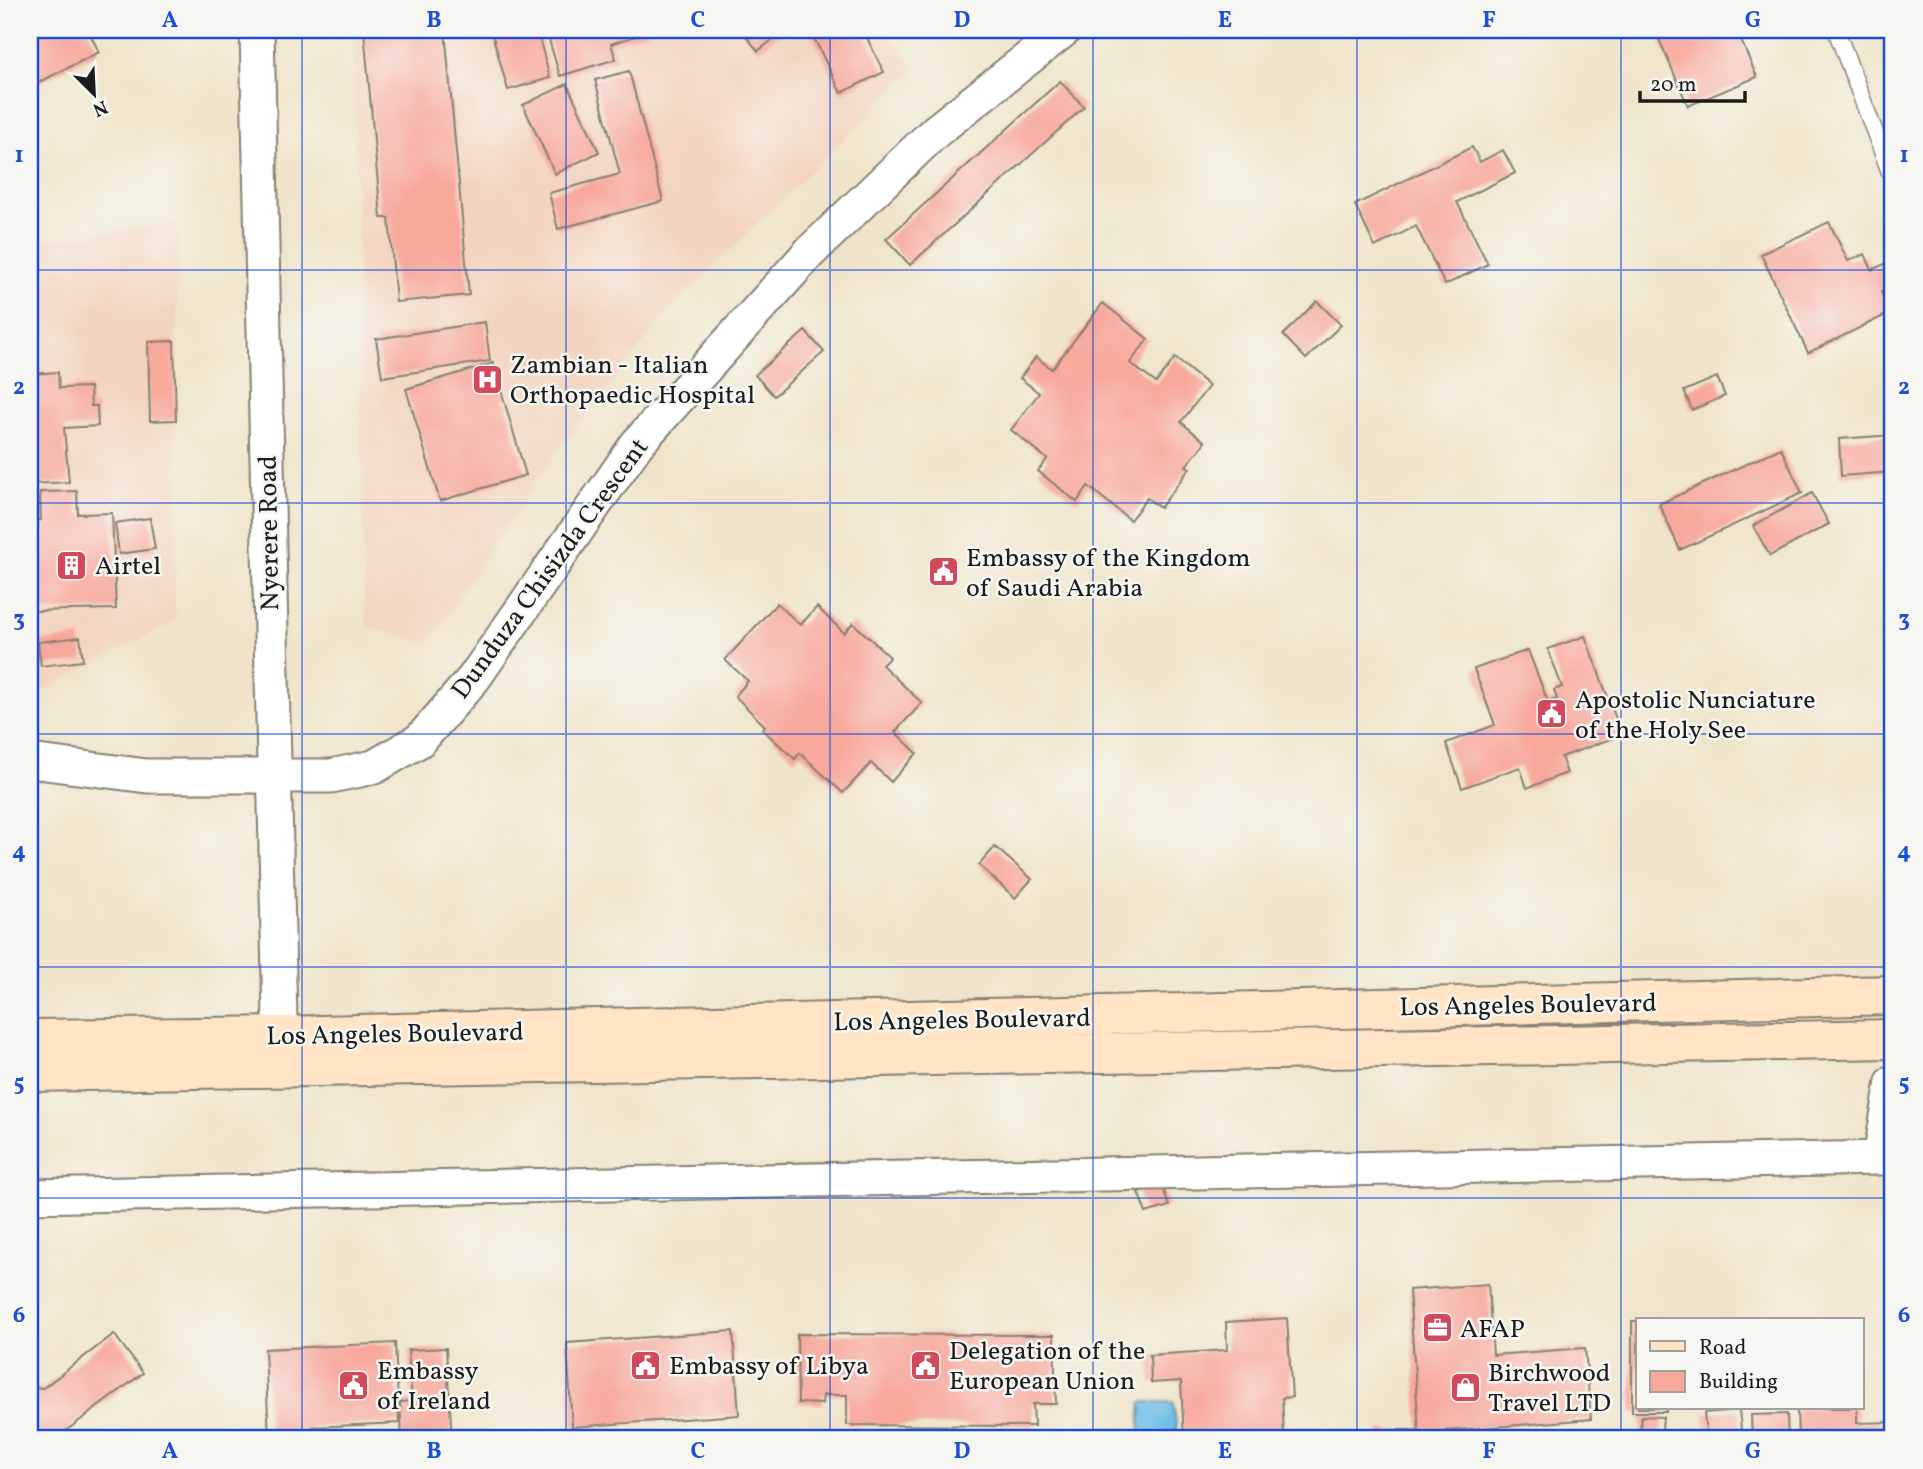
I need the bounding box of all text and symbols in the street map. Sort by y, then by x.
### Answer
text: A [162,5,178,37]
text: B [426,5,442,37]
text: C [691,5,705,37]
text: D [954,5,971,37]
text: E [1218,5,1232,37]
text: F [1482,5,1496,37]
text: G [1745,5,1761,37]
north arrow [60,60,130,130]
scale bar [1640,60,1744,104]
text: 20 m [1650,71,1696,100]
text: N [88,93,112,122]
text: 1 [14,140,24,172]
text: 1 [1899,140,1909,172]
place label: Zambian - Italian Orthopaedic Hospital [510,348,755,414]
hospital icon: Zambian - Italian Orthopaedic Hospital [470,362,504,396]
text: 2 [13,372,25,404]
text: 2 [1898,372,1910,404]
street label: Dunduza Chisizda Crescent [444,431,658,707]
street label: Nyerere Road [251,455,289,611]
place label: Embassy of the Kingdom of Saudi Arabia [966,541,1250,607]
building icon: Airtel [55,548,89,582]
place label: Airtel [95,549,161,585]
public building icon: Embassy of the Kingdom of Saudi Arabia [926,555,960,589]
text: 3 [13,604,25,636]
text: 3 [1898,604,1910,636]
place label: Apostolic Nunciature of the Holy See [1575,683,1815,749]
public building icon: Apostolic Nunciature of the Holy See [1535,697,1569,731]
text: 4 [12,836,26,868]
text: 4 [1897,836,1911,868]
street label: Los Angeles Boulevard [1399,986,1657,1026]
street label: Los Angeles Boulevard [833,1001,1091,1041]
street label: Los Angeles Boulevard [266,1015,524,1055]
text: 5 [13,1068,25,1100]
text: 5 [1898,1068,1910,1100]
text: 6 [13,1300,25,1332]
text: 6 [1898,1300,1910,1332]
office icon: AFAP [1420,1311,1454,1345]
place label: AFAP [1460,1312,1525,1348]
legend [1636,1318,1864,1410]
place label: Delegation of the European Union [949,1334,1145,1400]
text: Road [1699,1334,1746,1363]
public building icon: Embassy of Libya [629,1348,663,1382]
public building icon: Delegation of the European Union [909,1348,943,1382]
place label: Embassy of Libya [669,1349,869,1385]
place label: Embassy of Ireland [377,1354,491,1420]
place label: Birchwood Travel LTD [1488,1356,1611,1422]
public building icon: Embassy of Ireland [337,1368,371,1402]
text: Building [1699,1368,1778,1397]
shop icon: Birchwood Travel LTD [1448,1370,1482,1404]
text: A [162,1436,178,1468]
text: B [426,1436,442,1468]
text: C [691,1436,705,1468]
text: D [954,1436,971,1468]
text: E [1218,1436,1232,1468]
text: F [1482,1436,1496,1468]
text: G [1745,1436,1761,1468]

